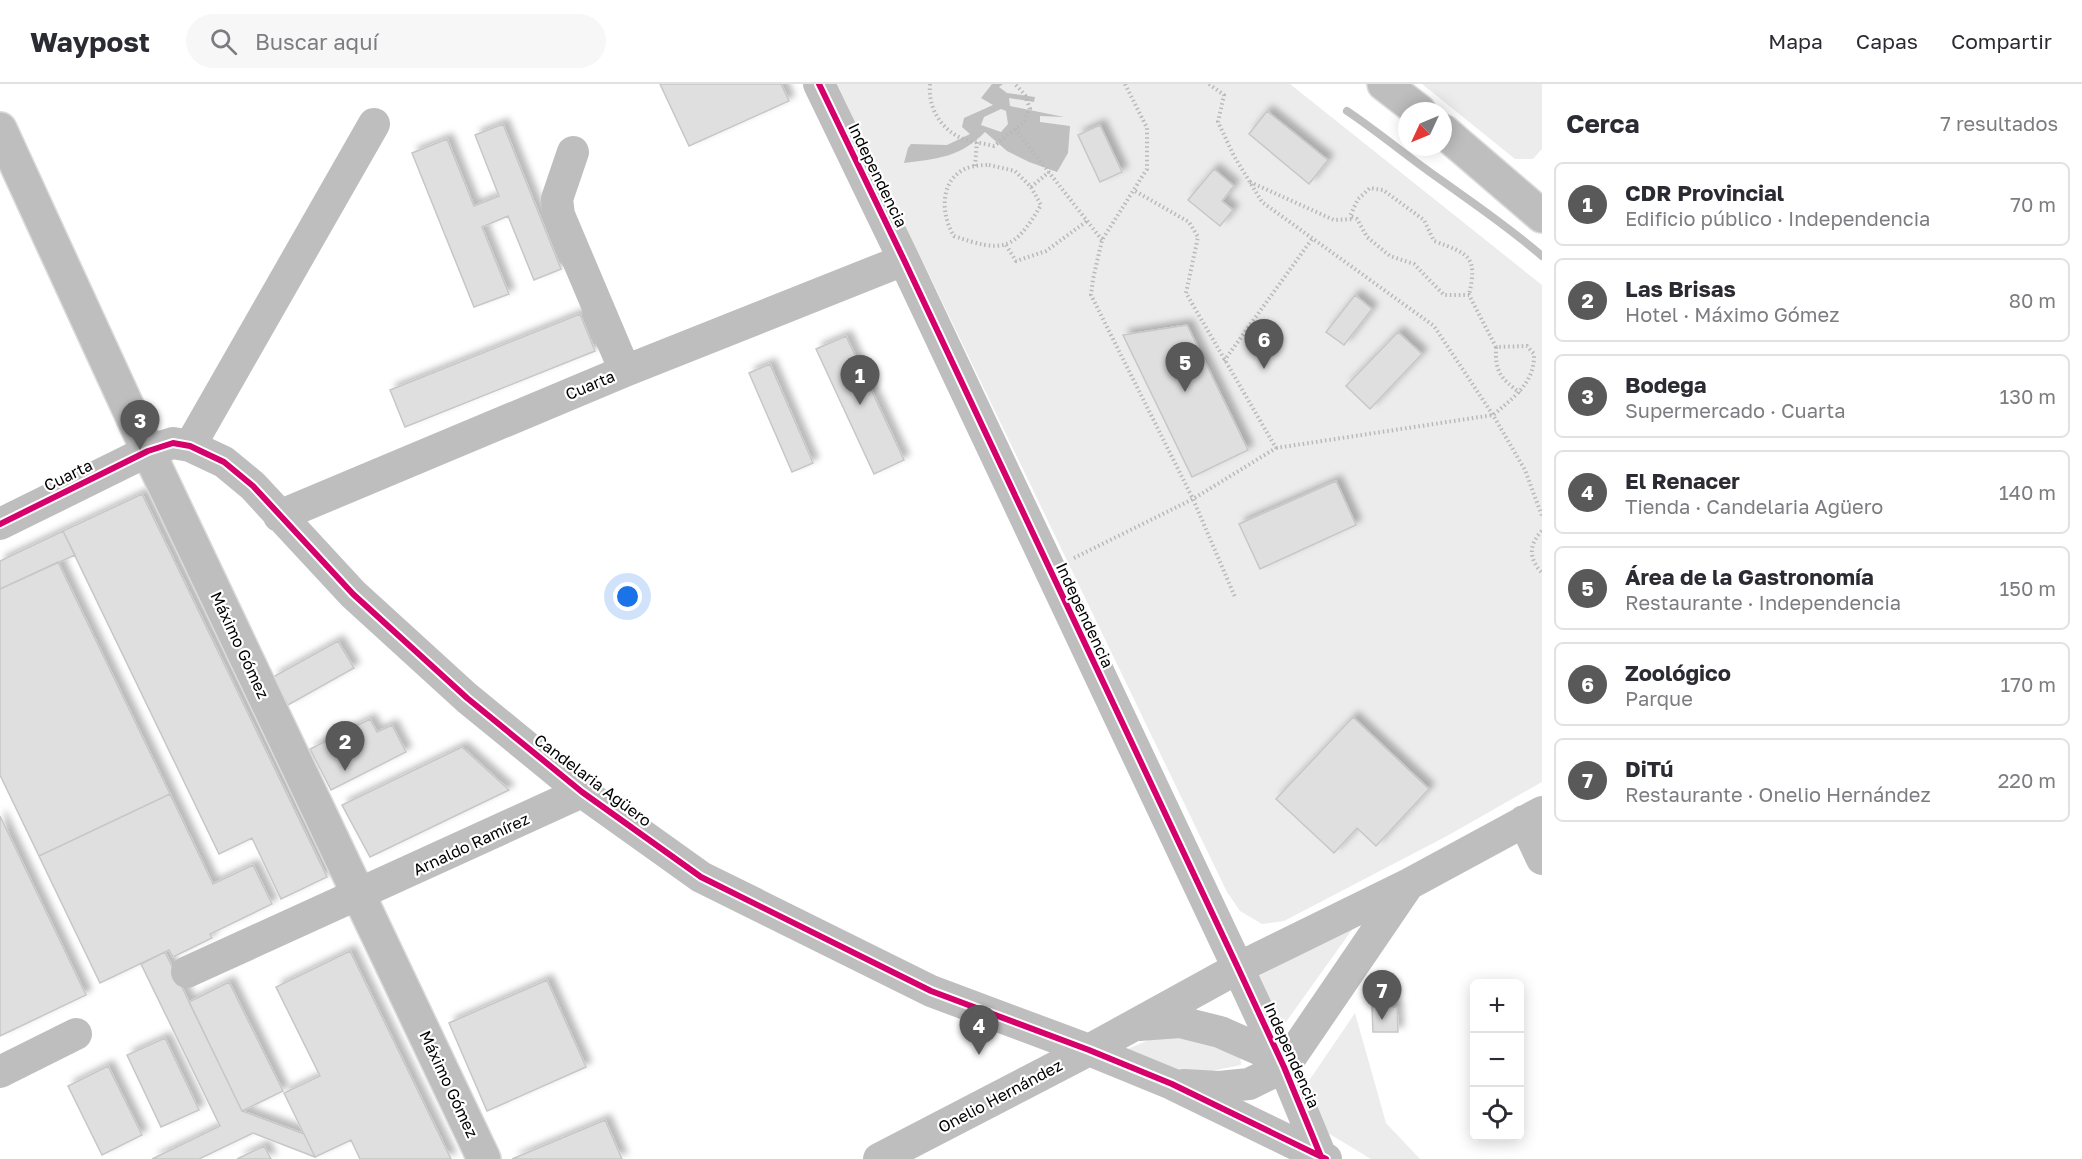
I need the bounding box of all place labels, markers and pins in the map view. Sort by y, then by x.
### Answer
pin: 6 [1244,320,1284,369]
pin: 5 [1166,342,1204,392]
pin: 1 [840,356,880,405]
pin: 3 [120,400,160,450]
pin: 2 [326,722,364,771]
pin: 7 [1362,970,1402,1020]
pin: 4 [960,1006,998,1055]

